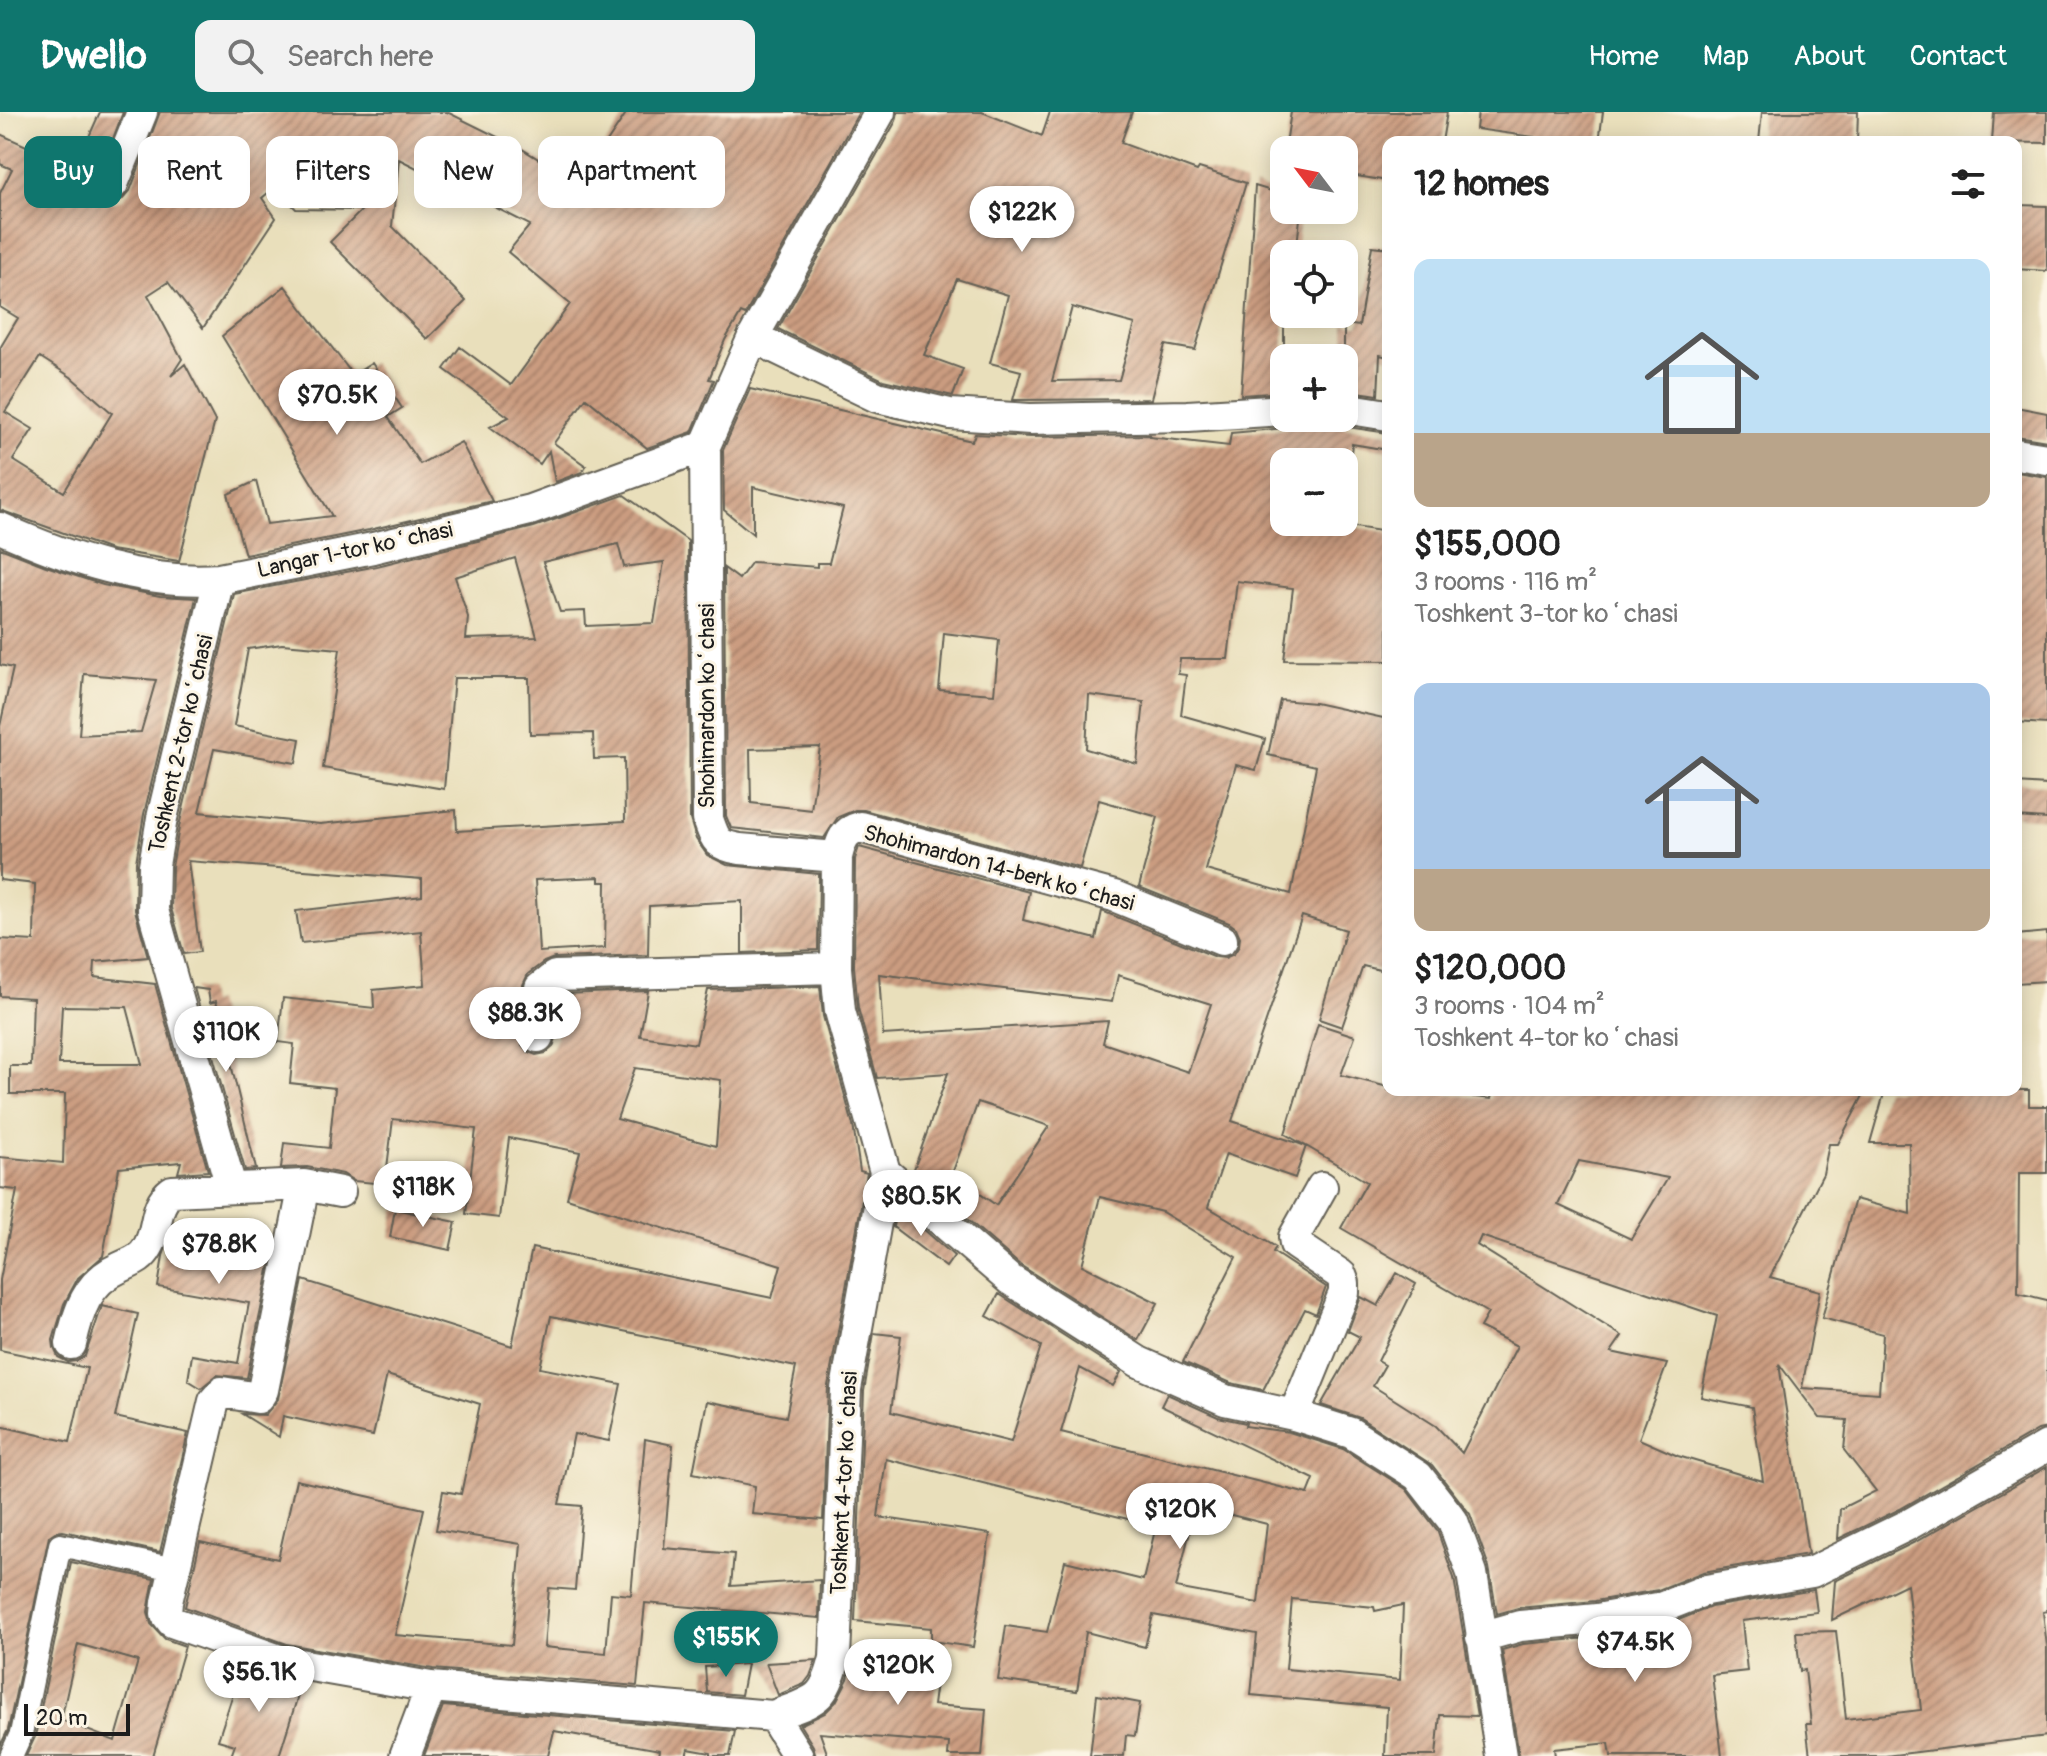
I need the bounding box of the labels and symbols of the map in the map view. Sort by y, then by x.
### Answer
north arrow [1270,136,1358,224]
pin: $122K [966,186,1078,254]
pin: $70.5K [272,369,402,437]
street label: Langar 1-tor koʻchasi [255,516,455,584]
street label: Shohimardon koʻchasi [693,603,721,808]
street label: Toshkent 2-tor koʻchasi [142,632,220,856]
street label: Shohimardon 14-berk koʻchasi [861,818,1137,918]
pin: $88.3K [460,987,590,1055]
pin: $110K [170,1006,282,1074]
pin: $118K [367,1161,479,1229]
pin: $80.5K [856,1170,986,1238]
pin: $78.8K [154,1218,284,1286]
street label: Toshkent 4-tor koʻchasi [824,1370,864,1595]
pin: $120K [1124,1483,1236,1551]
pin: $155K [670,1611,782,1679]
pin: $74.5K [1570,1616,1700,1684]
pin: $120K [842,1639,954,1707]
pin: $56.1K [194,1646,324,1714]
scale bar [24,1700,130,1736]

